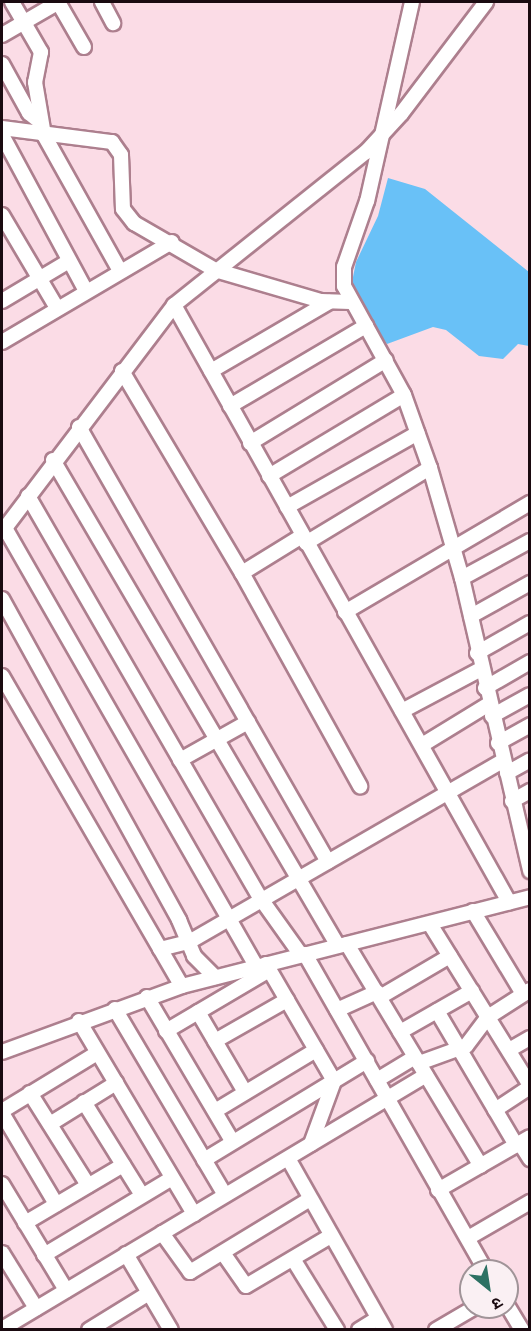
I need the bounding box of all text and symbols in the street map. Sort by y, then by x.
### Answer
north arrow [459,1259,519,1319]
text: उ [488,1293,506,1314]

